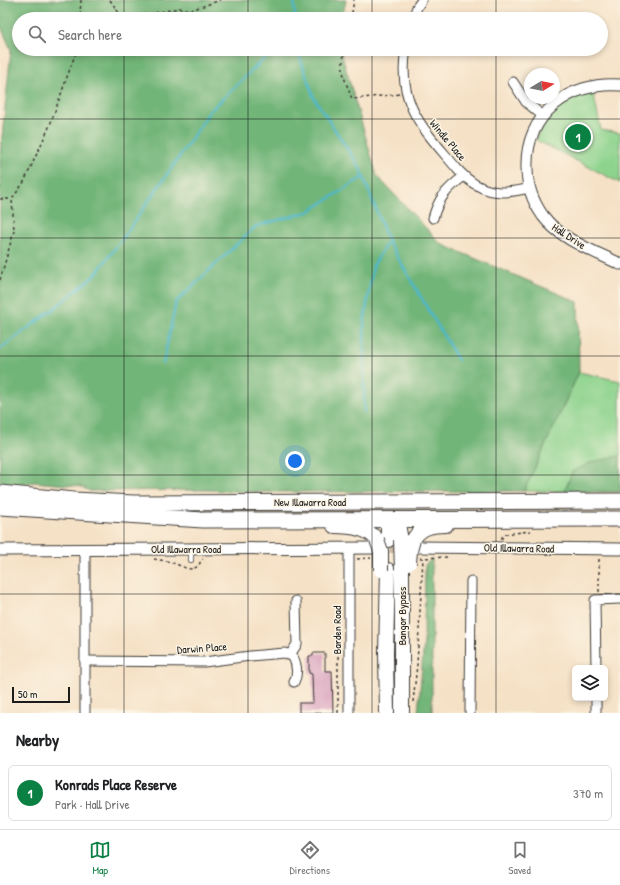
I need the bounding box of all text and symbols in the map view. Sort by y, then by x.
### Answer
search box [12,12,608,56]
icon: search [26,23,48,45]
text: Search here [58,24,122,45]
north arrow [524,68,560,104]
street label: Windle Place [427,117,470,164]
pin: 1 [565,122,591,152]
street label: Hall Drive [549,220,589,252]
your location [285,451,305,471]
street label: New Illawarra Road [274,495,347,509]
street label: Old Illawarra Road [484,540,555,556]
street label: Old Illawarra Road [151,542,222,556]
street label: Bangor Bypass [395,587,409,645]
street label: Barden Road [330,605,344,654]
street label: Darwin Place [177,639,228,657]
map controls [572,665,608,701]
button: layers [572,665,608,701]
scale bar [12,685,70,704]
text: 50 m [18,687,38,701]
text: Nearby [16,728,59,751]
text: Konrads Place Reserve [55,774,177,795]
text: 1 [28,784,32,802]
text: 370 m [573,784,603,802]
text: Park · Hall Drive [55,795,130,813]
tab: Map [89,839,111,877]
tab: Directions [290,839,330,877]
tab: Saved [508,839,531,877]

